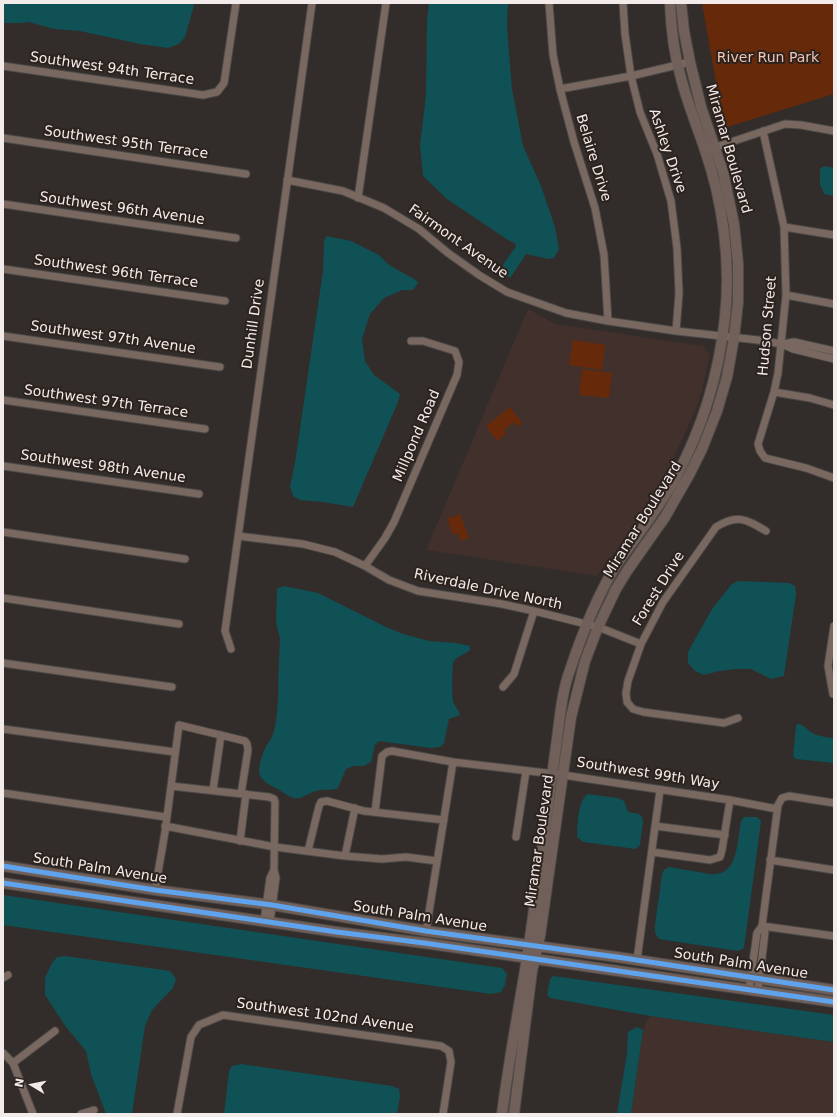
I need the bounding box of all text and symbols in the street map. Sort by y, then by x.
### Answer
street label: Southwest 94th Terrace [29,49,195,89]
park label: River Run Park [717,50,819,66]
street label: Miramar Boulevard [702,83,754,215]
street label: Ashley Drive [645,107,689,195]
street label: Belaire Drive [572,112,614,204]
street label: Southwest 95th Terrace [43,123,209,163]
street label: Southwest 96th Avenue [38,189,206,229]
street label: Fairmont Avenue [405,201,511,283]
street label: Southwest 96th Terrace [33,252,199,292]
street label: Hudson Street [755,275,781,377]
street label: Dunhill Drive [239,278,269,370]
street label: Southwest 97th Avenue [29,318,197,358]
street label: Southwest 97th Terrace [23,382,189,422]
street label: Millpond Road [390,387,444,485]
street label: Southwest 98th Avenue [19,447,187,487]
street label: Miramar Boulevard [600,459,686,581]
street label: Forest Drive [629,549,689,629]
street label: Riverdale Drive North [412,566,564,614]
street label: Southwest 99th Way [575,754,721,794]
street label: Miramar Boulevard [522,774,558,908]
street label: South Palm Avenue [32,850,168,888]
street label: South Palm Avenue [352,898,488,936]
street label: South Palm Avenue [673,945,809,983]
street label: Southwest 102nd Avenue [235,995,415,1037]
north arrow [12,1065,52,1105]
text: N [12,1077,27,1088]

